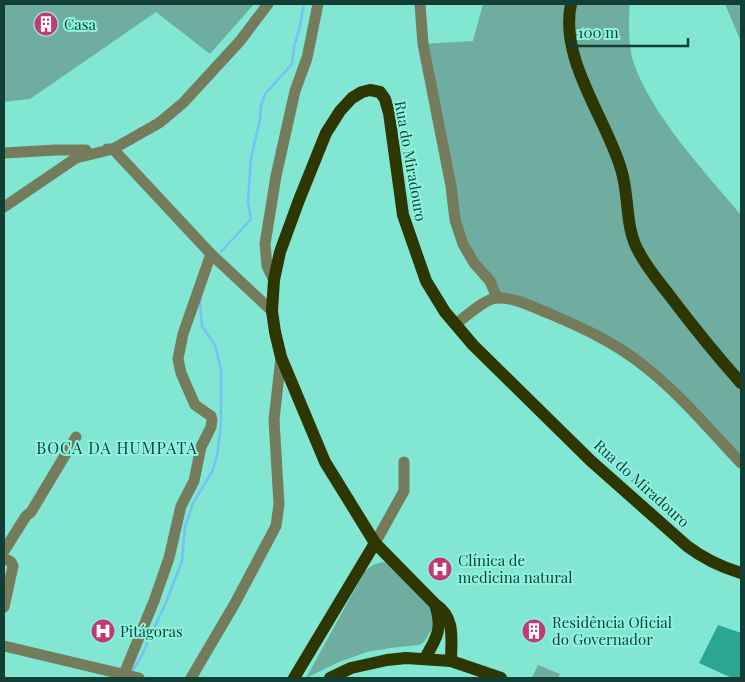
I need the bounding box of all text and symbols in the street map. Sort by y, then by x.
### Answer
building icon: Casa [33,11,59,37]
place label: Casa [64,14,96,34]
scale bar [570,15,688,47]
text: 100 m [578,22,619,42]
street label: Rua do Miradouro [391,99,431,223]
street label: Rua do Miradouro [590,435,694,531]
district label: BOCA DA HUMPATA [36,437,198,458]
place label: Clínica de medicina natural [458,550,573,587]
hospital icon: Clínica de medicina natural [427,556,453,582]
place label: Residência Oficial do Governador [552,612,672,649]
hospital icon: Pitágoras [90,618,116,644]
building icon: Residência Oficial do Governador [521,618,547,644]
place label: Pitágoras [120,621,183,641]

